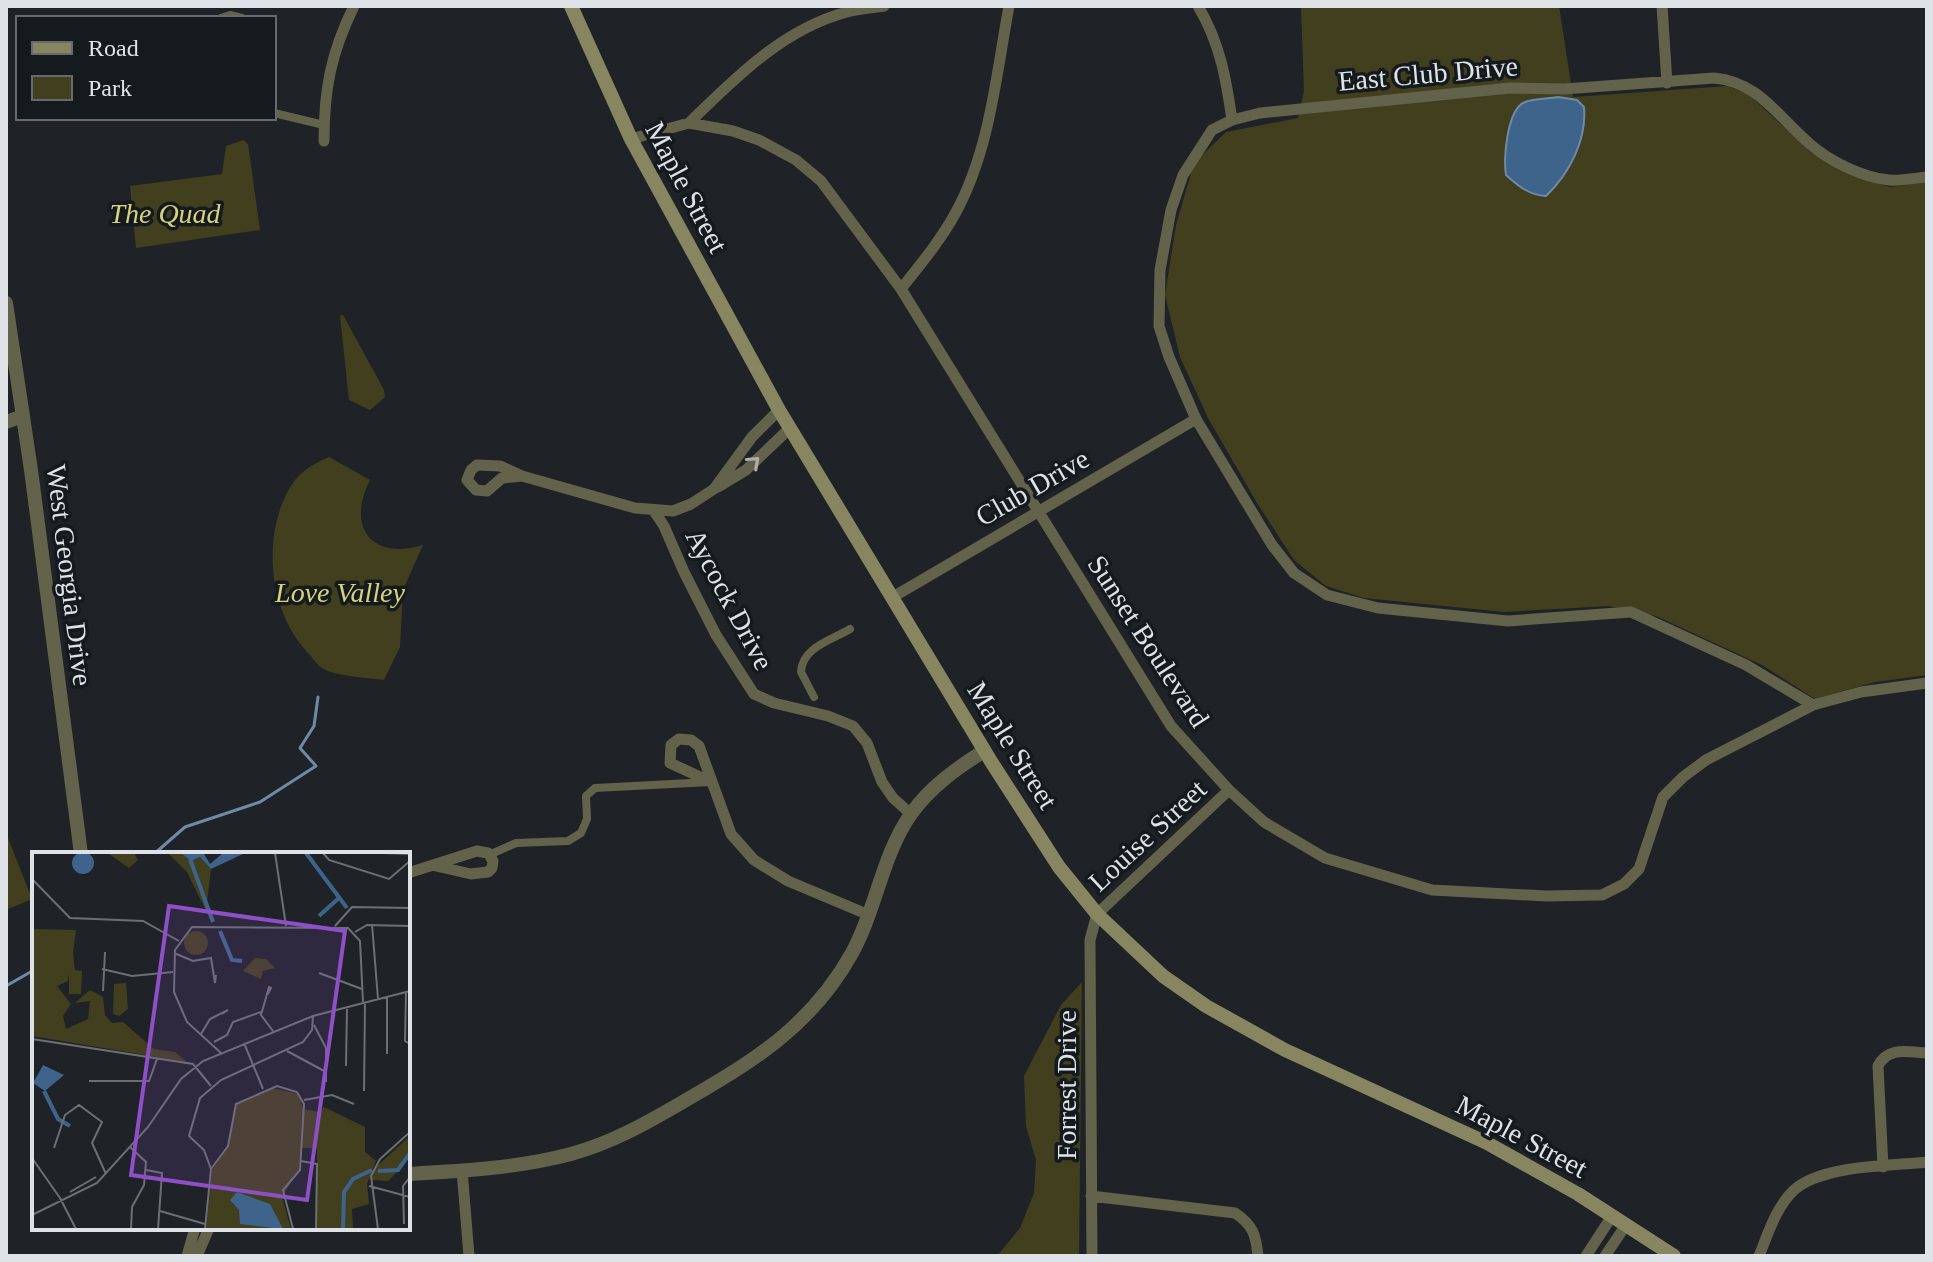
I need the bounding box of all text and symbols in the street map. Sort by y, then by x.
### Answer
legend [16,16,276,120]
text: Road [88,35,139,61]
street label: East Club Drive [1337,50,1519,97]
text: Park [88,75,132,101]
street label: Maple Street [639,116,734,258]
park label: The Quad [109,198,222,229]
street label: Club Drive [970,443,1094,532]
one-way arrow [745,457,760,471]
street label: West Georgia Drive [41,463,98,687]
street label: Aycock Drive [679,523,780,675]
street label: Sunset Boulevard [1082,550,1216,733]
park label: Love Valley [274,577,405,608]
street label: Maple Street [961,676,1064,815]
street label: Louise Street [1082,773,1212,897]
inset map [32,852,410,1230]
street label: Forrest Drive [1051,1010,1082,1160]
street label: Maple Street [1451,1089,1593,1184]

